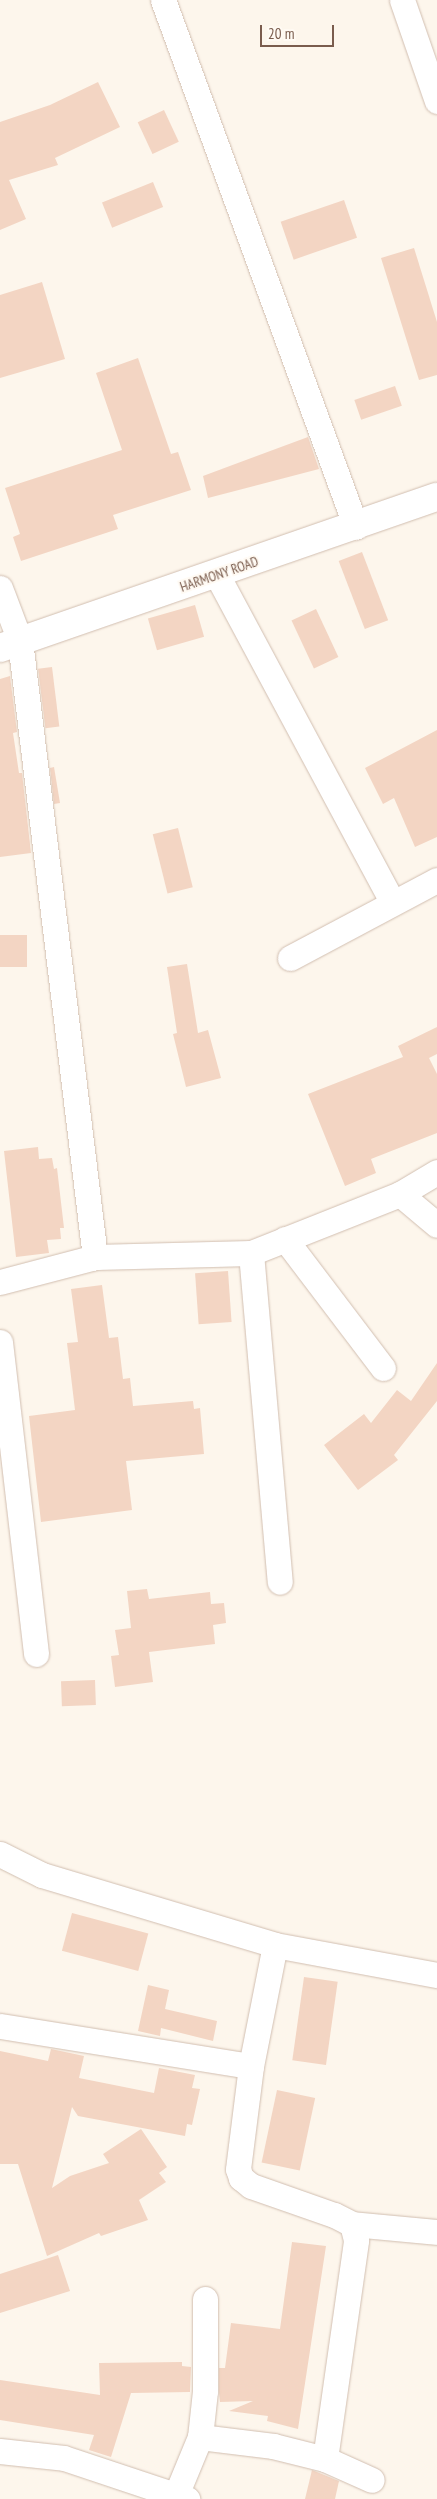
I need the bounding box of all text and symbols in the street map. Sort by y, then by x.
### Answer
scale bar [262,15,336,47]
text: 20 m [268,24,294,43]
street label: HARMONY ROAD [177,553,261,595]

